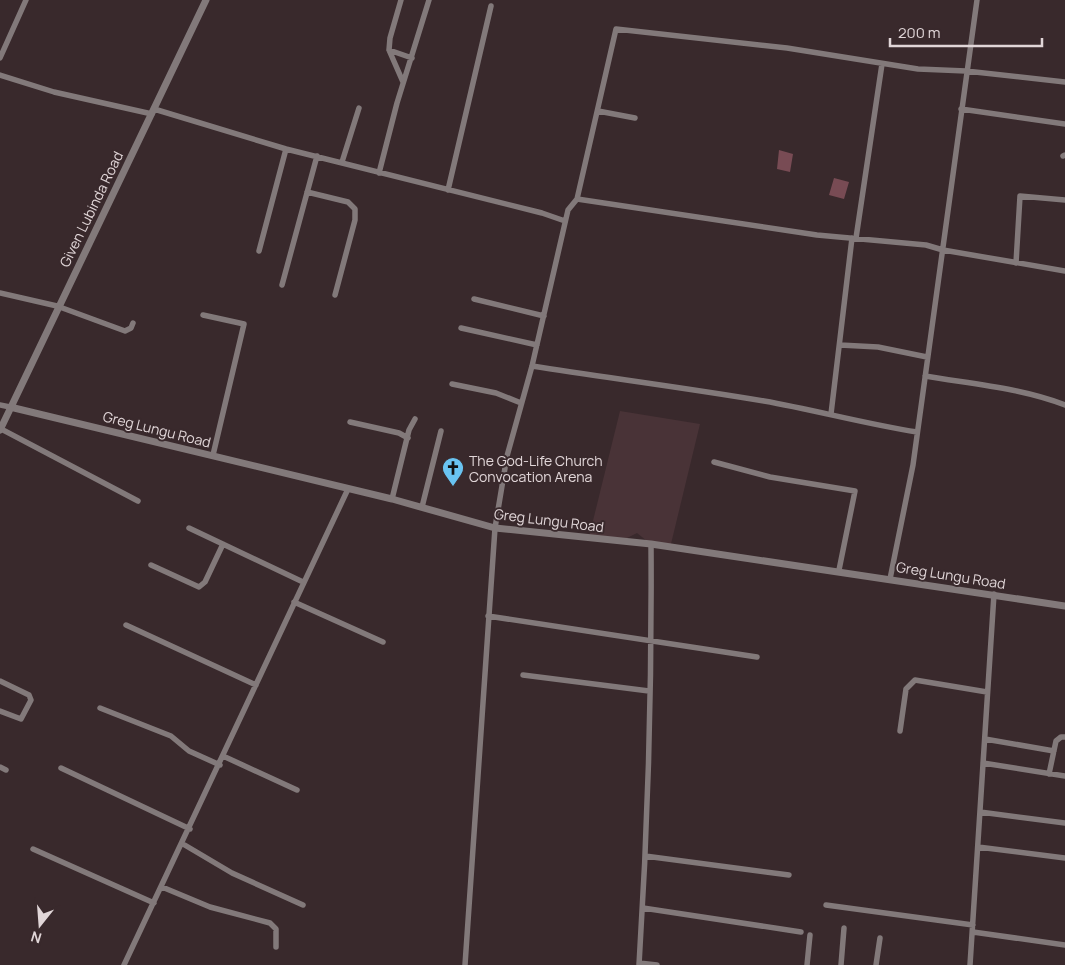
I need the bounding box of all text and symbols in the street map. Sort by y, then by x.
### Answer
scale bar [890,15,1042,47]
text: 200 m [898,22,941,43]
street label: Given Lubinda Road [55,148,127,270]
street label: Greg Lungu Road [101,406,213,452]
place label: The God-Life Church Convocation Arena [469,451,603,486]
church icon: The God-Life Church Convocation Arena [441,456,465,487]
street label: Greg Lungu Road [493,504,605,536]
street label: Greg Lungu Road [895,557,1007,593]
north arrow [15,900,65,950]
text: N [28,927,44,948]

